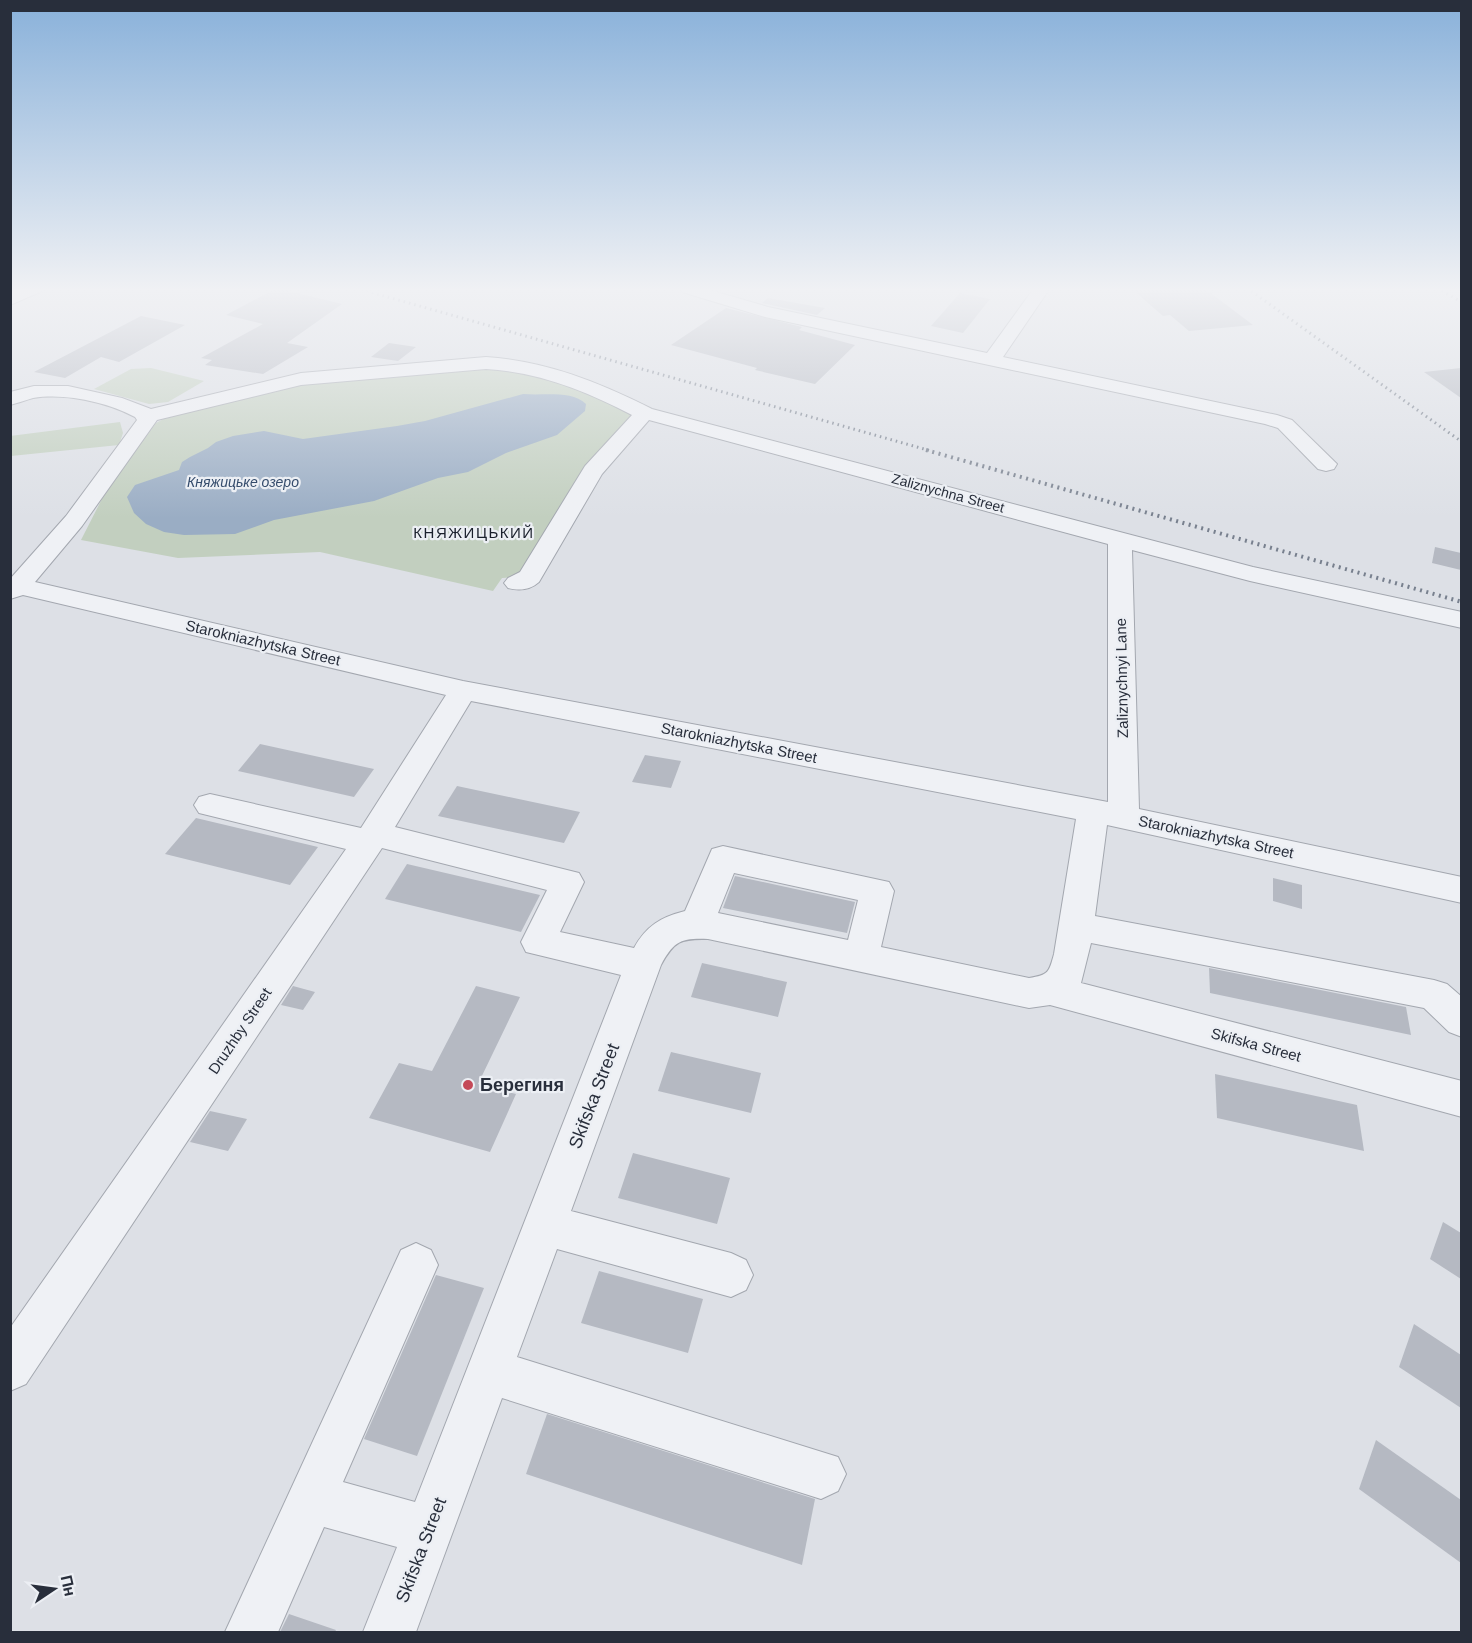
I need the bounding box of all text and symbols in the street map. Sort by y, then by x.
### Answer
street label: Zaliznychna Street [890,470,1006,516]
water label: Княжицьке озеро [187,474,299,490]
district label: КНЯЖИЦЬКИЙ [413,524,535,541]
street label: Starokniazhytska Street [184,616,343,669]
street label: Zaliznychnyi Lane [1112,618,1131,738]
street label: Starokniazhytska Street [660,719,819,766]
street label: Starokniazhytska Street [1137,812,1296,861]
street label: Druzhby Street [205,984,275,1077]
street label: Skifska Street [1209,1024,1304,1065]
street label: Skifska Street [565,1041,623,1151]
place label: Берегиня [480,1075,564,1095]
marker: Берегиня [461,1078,475,1092]
street label: Skifska Street [392,1495,450,1605]
north arrow [24,1559,84,1619]
text: Пн [57,1574,79,1598]

